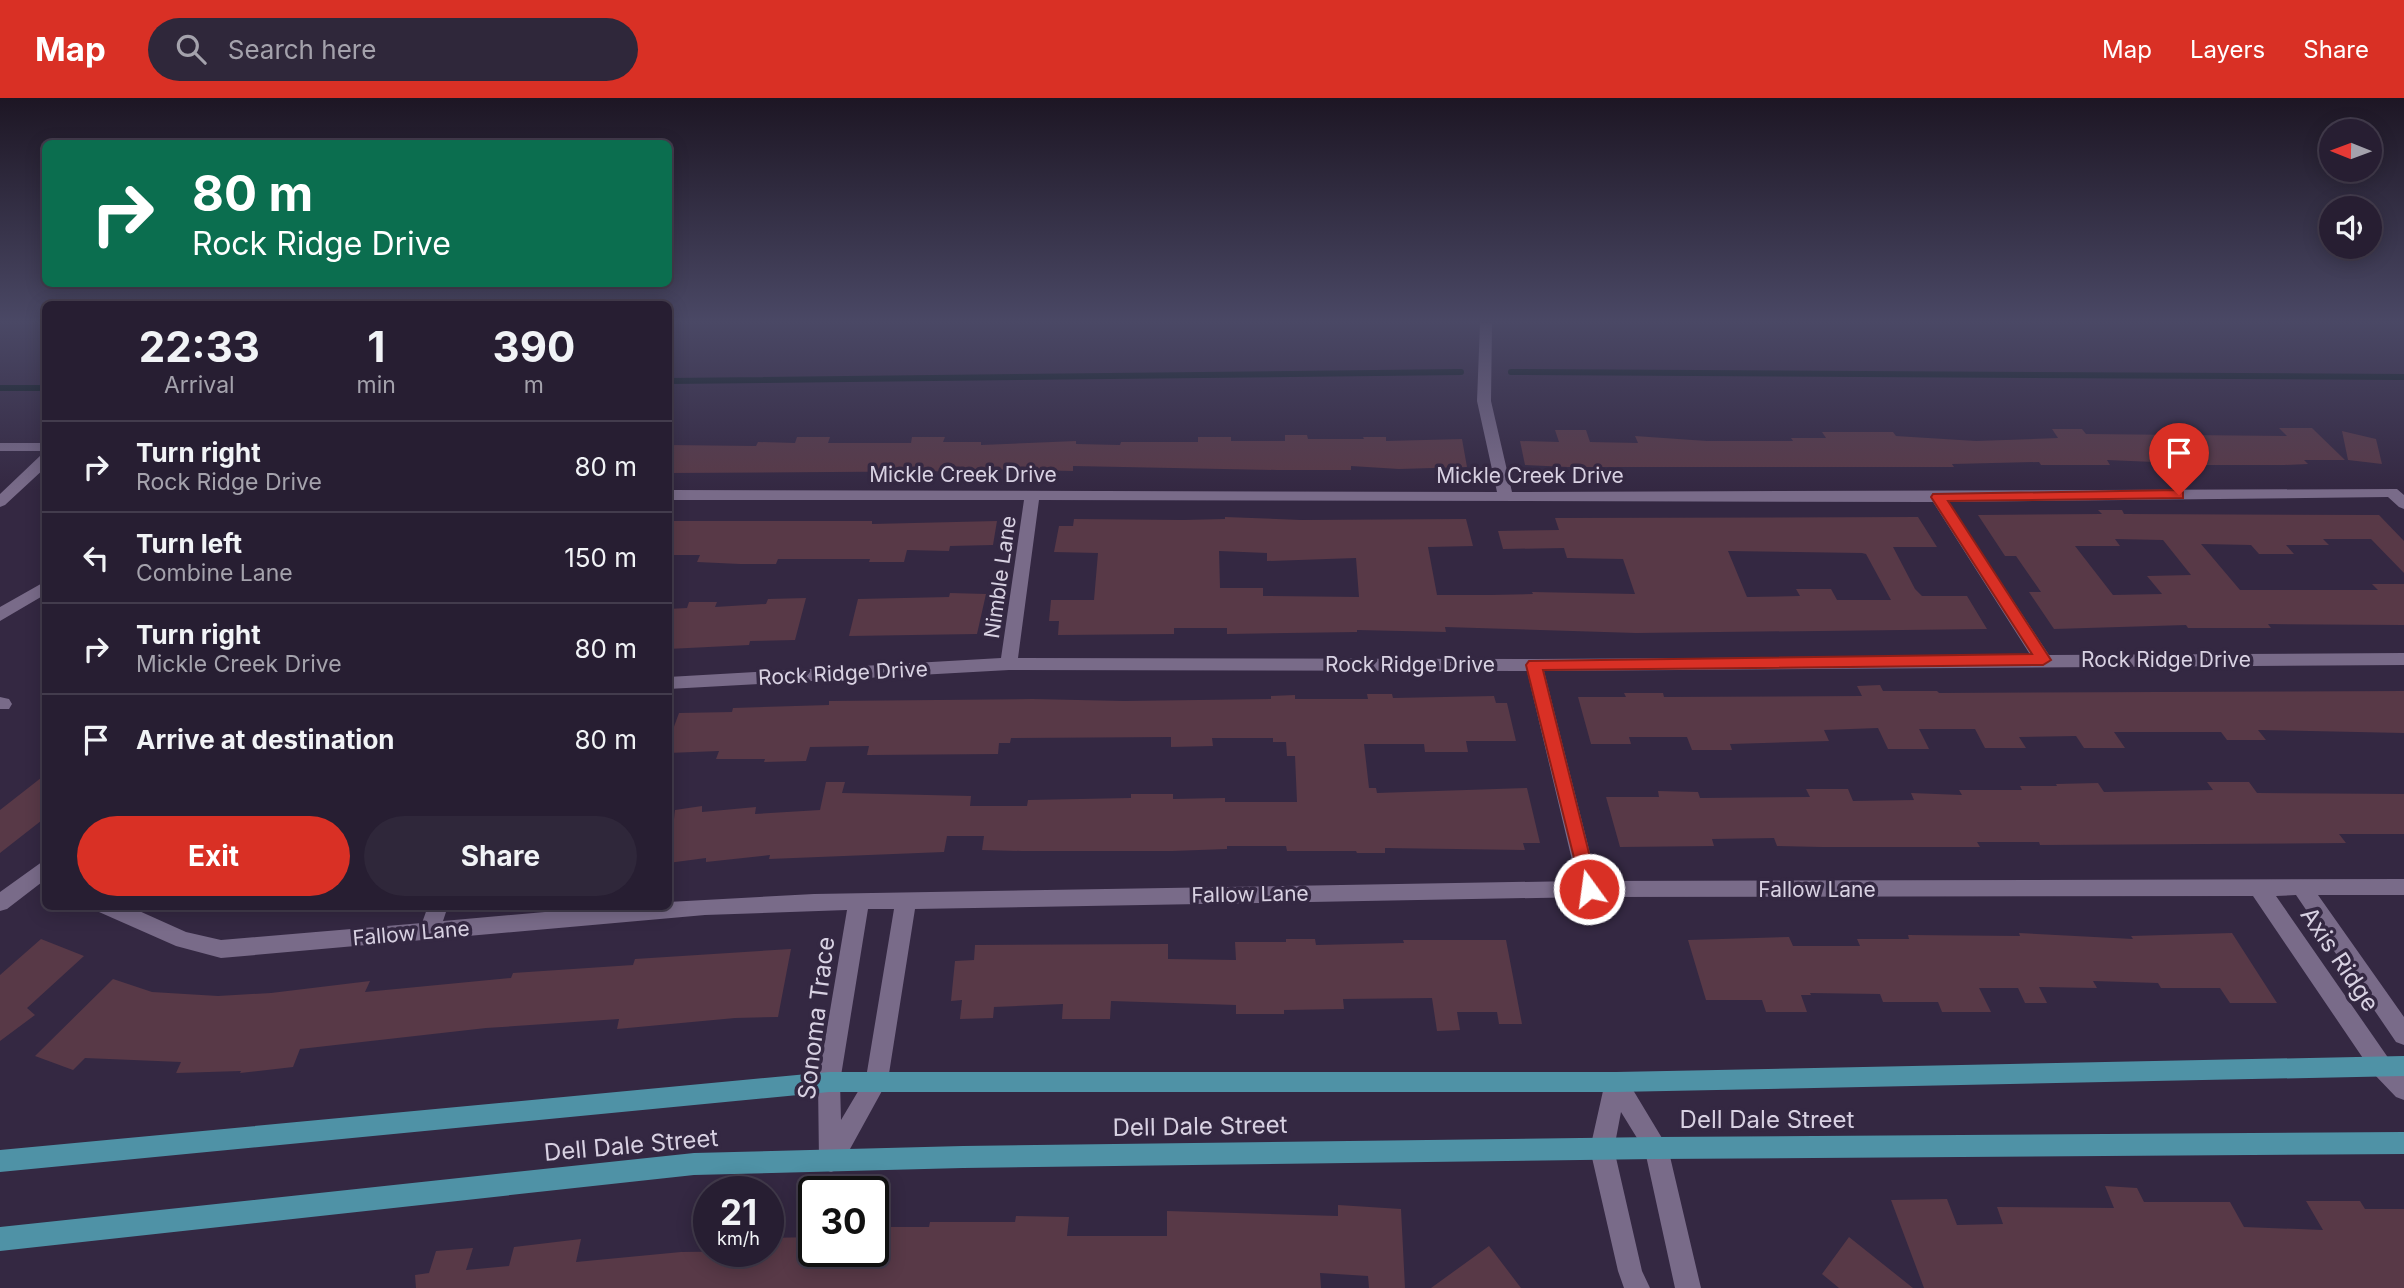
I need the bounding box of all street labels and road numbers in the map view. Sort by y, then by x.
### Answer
street label: Mickle Creek Drive [869,462,1057,487]
street label: Mickle Creek Drive [1436,463,1624,488]
street label: Nimble Lane [979,514,1021,640]
street label: Rock Ridge Drive [2081,647,2251,672]
street label: Rock Ridge Drive [1325,652,1495,677]
street label: Rock Ridge Drive [758,656,928,690]
street label: Fallow Lane [1758,877,1876,902]
street label: Fallow Lane [1191,880,1309,908]
street label: Axis Ridge [2295,901,2385,1017]
street label: Fallow Lane [351,915,471,951]
street label: Sonoma Trace [792,935,840,1101]
street label: Dell Dale Street [1680,1105,1855,1134]
street label: Dell Dale Street [1112,1110,1288,1142]
street label: Dell Dale Street [543,1123,719,1167]

